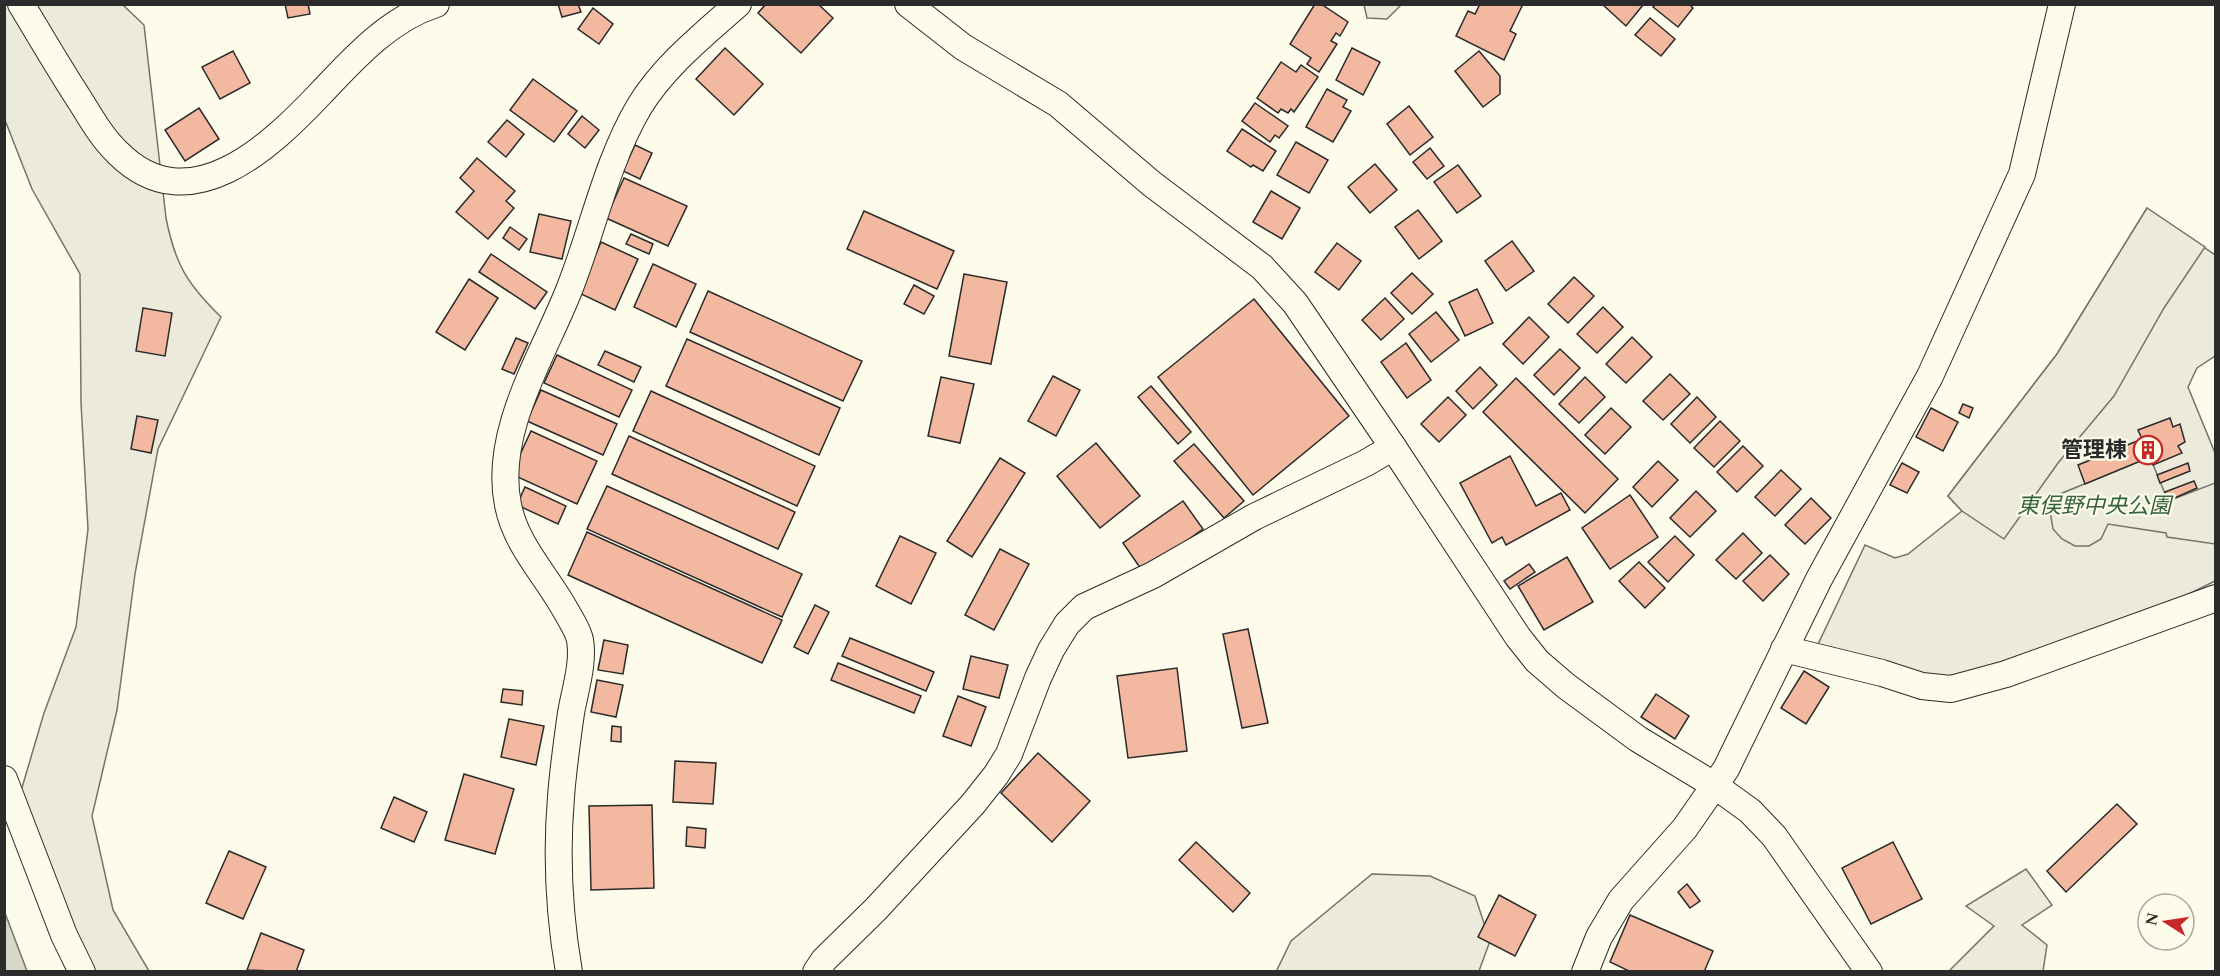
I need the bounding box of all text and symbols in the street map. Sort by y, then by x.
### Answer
place label: 管理棟 [2061,434,2127,467]
building icon: 管理棟 [2132,434,2164,466]
park label: 東俣野中央公園 [2017,490,2174,523]
north arrow [2136,892,2196,952]
text: N [2139,910,2165,928]

